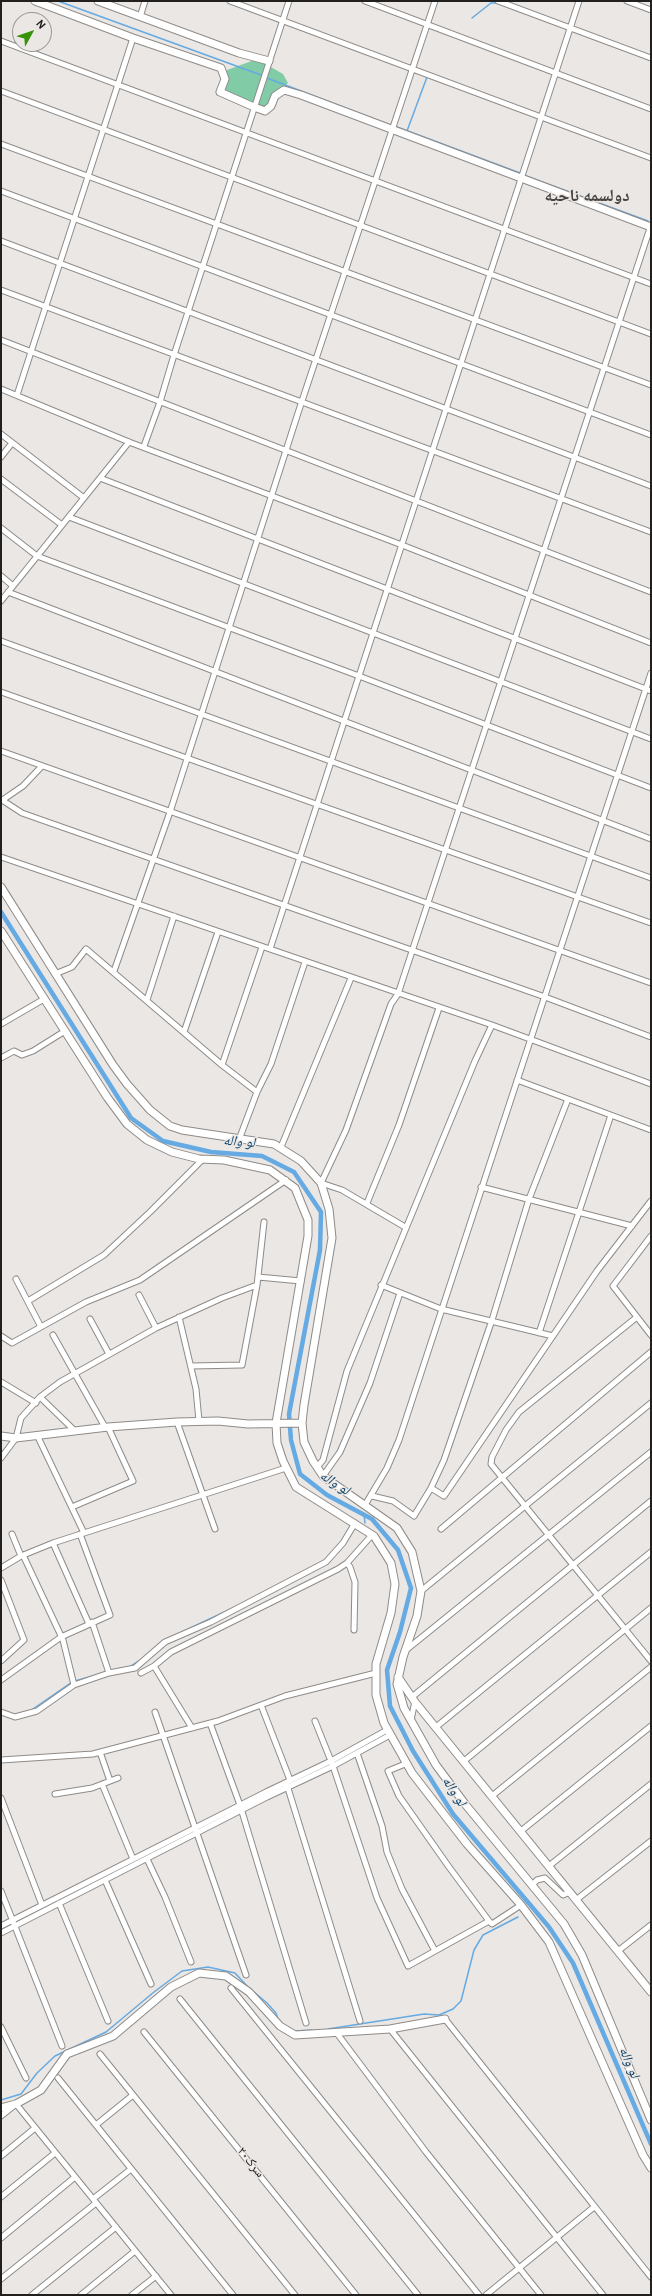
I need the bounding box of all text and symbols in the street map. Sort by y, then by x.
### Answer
north arrow [12,12,52,52]
text: N [33,17,48,32]
district label: دولسمه ناحیه [544,188,630,208]
water label: لو واله [223,1134,255,1152]
water label: لو واله [316,1468,352,1500]
water label: لو واله [437,1774,469,1810]
water label: لو واله [614,2045,642,2081]
street label: سرک۲۰ [233,2145,267,2181]

